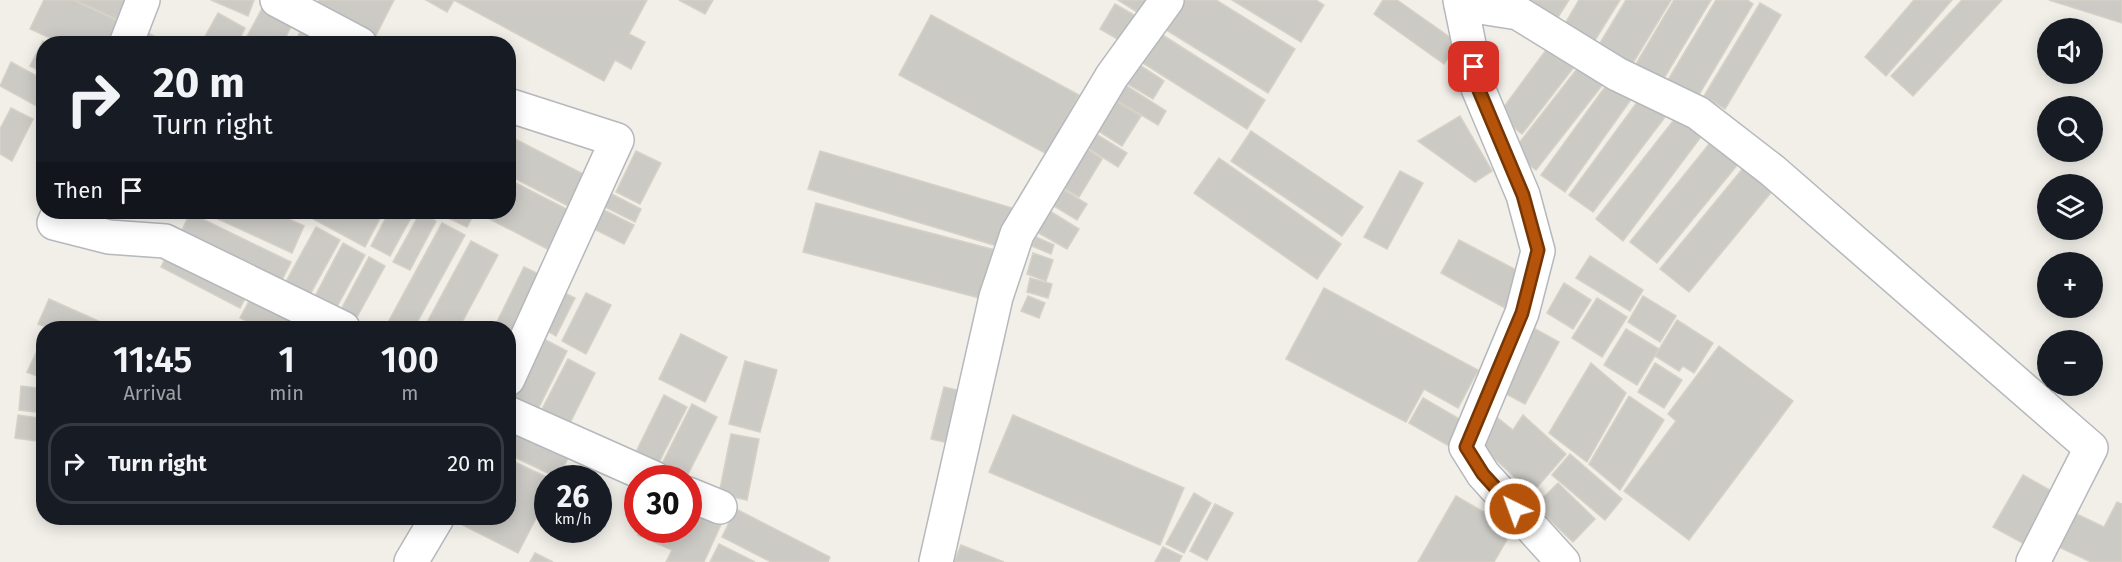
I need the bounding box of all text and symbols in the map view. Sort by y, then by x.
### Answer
map controls [2037,18,2103,396]
button: sound [2037,18,2103,84]
pin [1448,41,1499,92]
icon: arrive [1457,50,1490,83]
text: 20 m [153,58,245,108]
icon: right [54,60,132,138]
button: search [2037,96,2103,162]
text: Turn right [153,109,273,141]
icon: arrive [115,174,148,207]
button: layers [2037,174,2103,240]
text: Then [54,177,103,204]
button: + [2037,252,2103,318]
button: − [2037,330,2103,396]
text: 11:45 [113,338,192,382]
text: 1 [278,338,295,382]
text: 100 [381,338,439,382]
text: Arrival [123,381,182,405]
text: min [269,381,304,405]
text: m [401,381,418,405]
icon: right [57,447,90,480]
text: Turn right [108,450,207,477]
text: 20 m [447,450,495,477]
speed limit sign: 30 [624,465,702,543]
position arrow [1483,477,1547,541]
text: 26 [557,479,589,515]
text: km/h [554,510,592,528]

